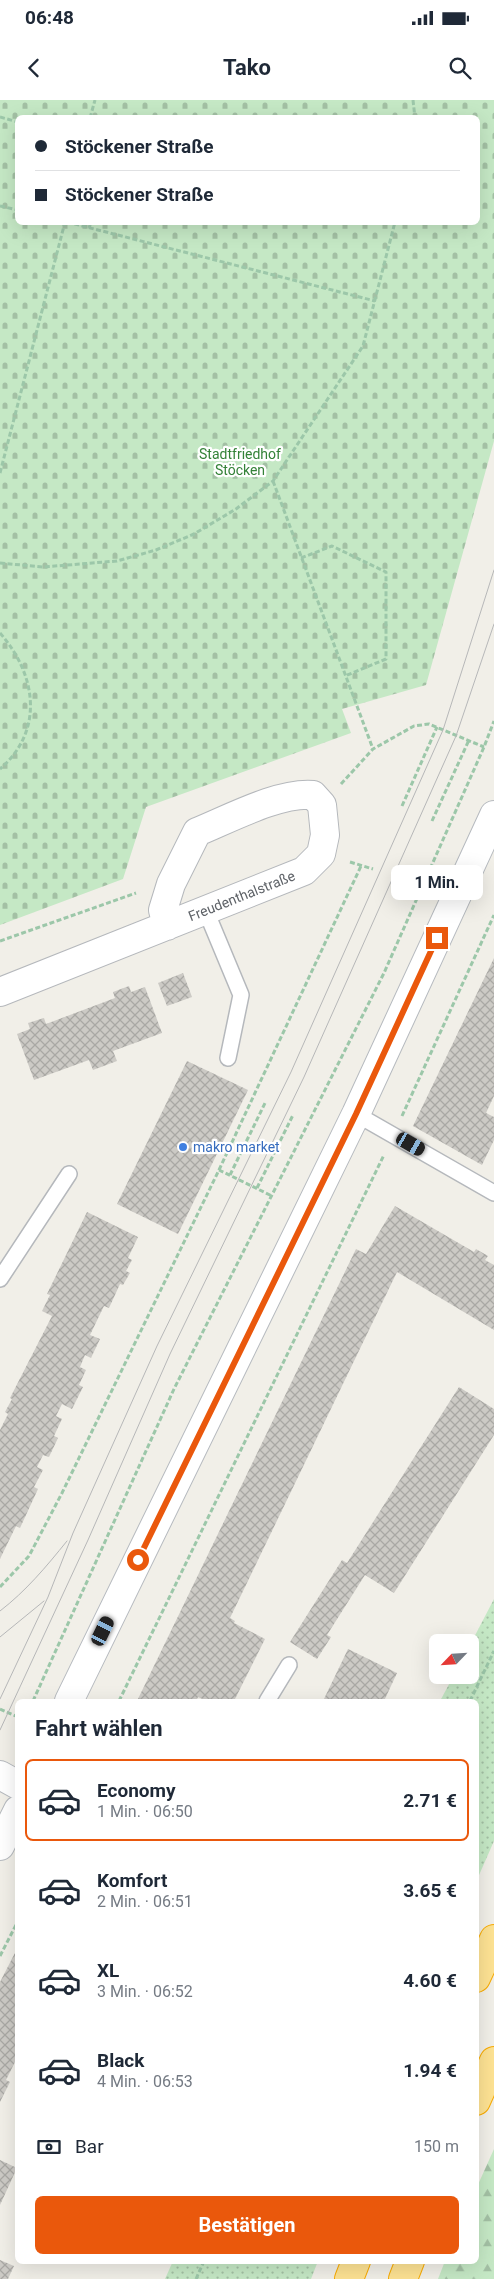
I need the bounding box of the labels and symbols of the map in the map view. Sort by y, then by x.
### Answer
park label: Stadtfriedhof Stöcken [199,446,281,478]
callout: 1 Min. [391,866,483,900]
street label: Freudenthalstraße [186,867,297,924]
route end [426,927,448,949]
car [394,1130,427,1158]
place label: makro market [193,1139,280,1155]
marker: makro market [177,1141,189,1153]
route start [127,1549,149,1571]
car [89,1614,116,1648]
north arrow [429,1634,479,1684]

